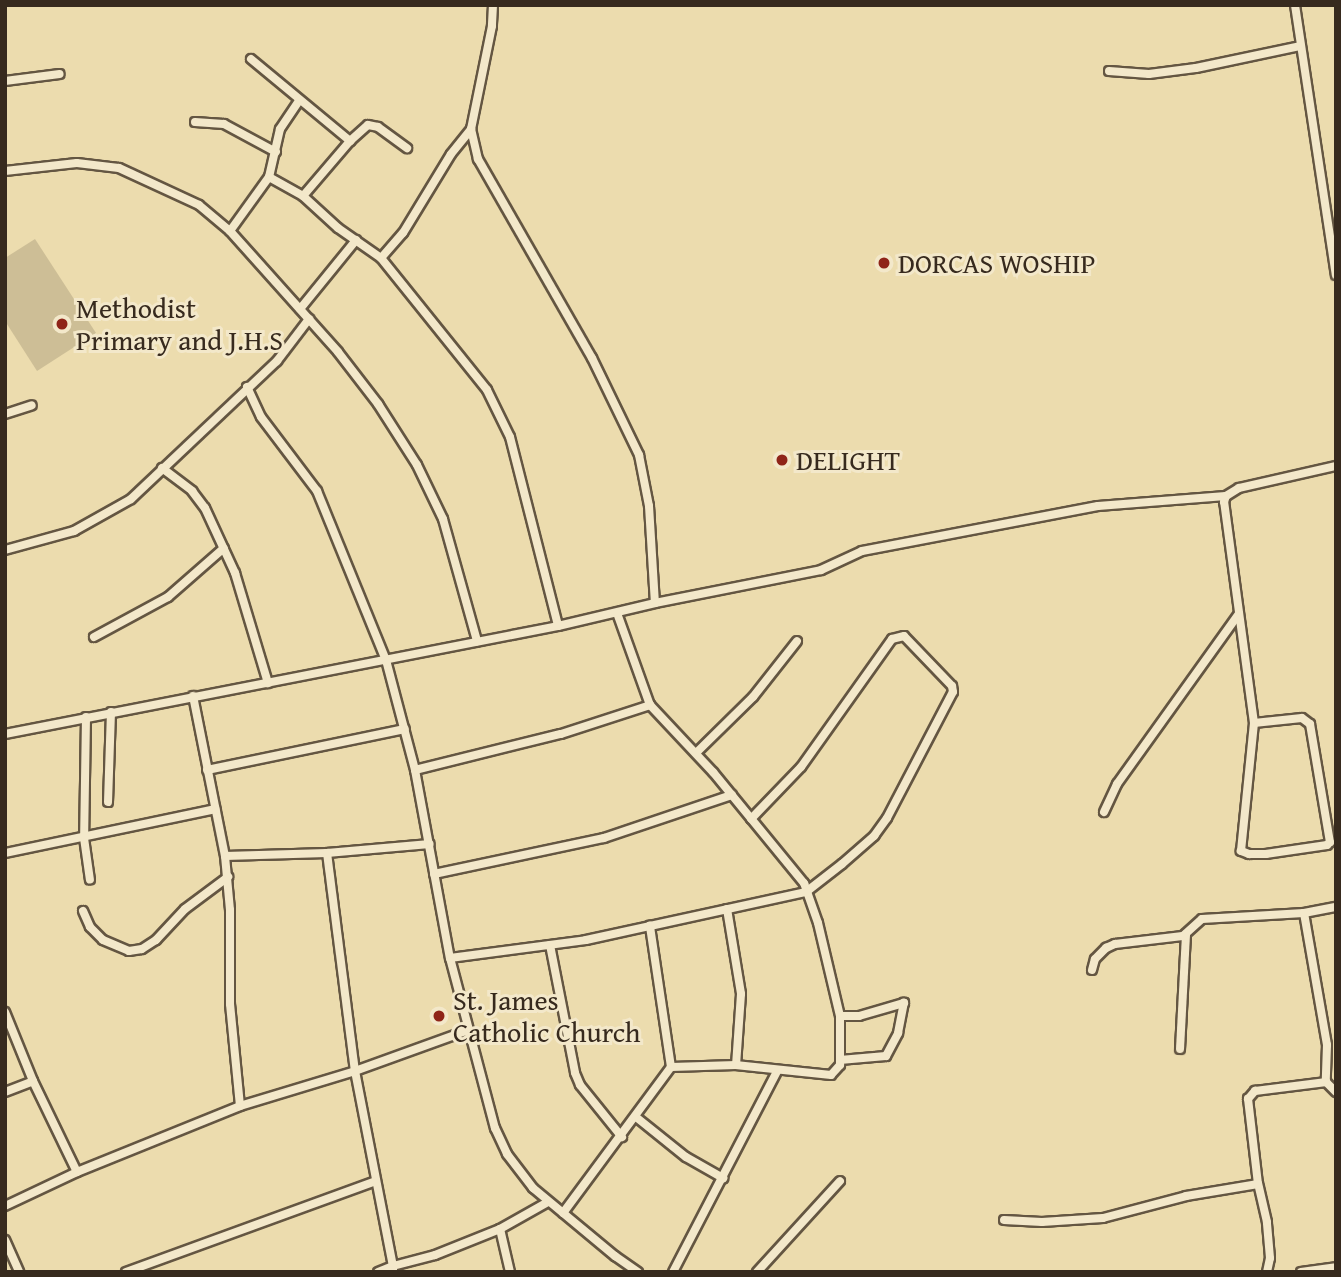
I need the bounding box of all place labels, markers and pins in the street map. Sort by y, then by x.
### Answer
place label: DORCAS WOSHIP [898,246,1096,280]
marker: DORCAS WOSHIP [876,255,892,271]
place label: Methodist Primary and J.H.S [76,291,283,357]
marker: Methodist Primary and J.H.S [54,316,70,332]
place label: DELIGHT [796,443,900,477]
marker: DELIGHT [774,452,790,468]
place label: St. James Catholic Church [453,983,641,1049]
marker: St. James Catholic Church [431,1008,447,1024]

